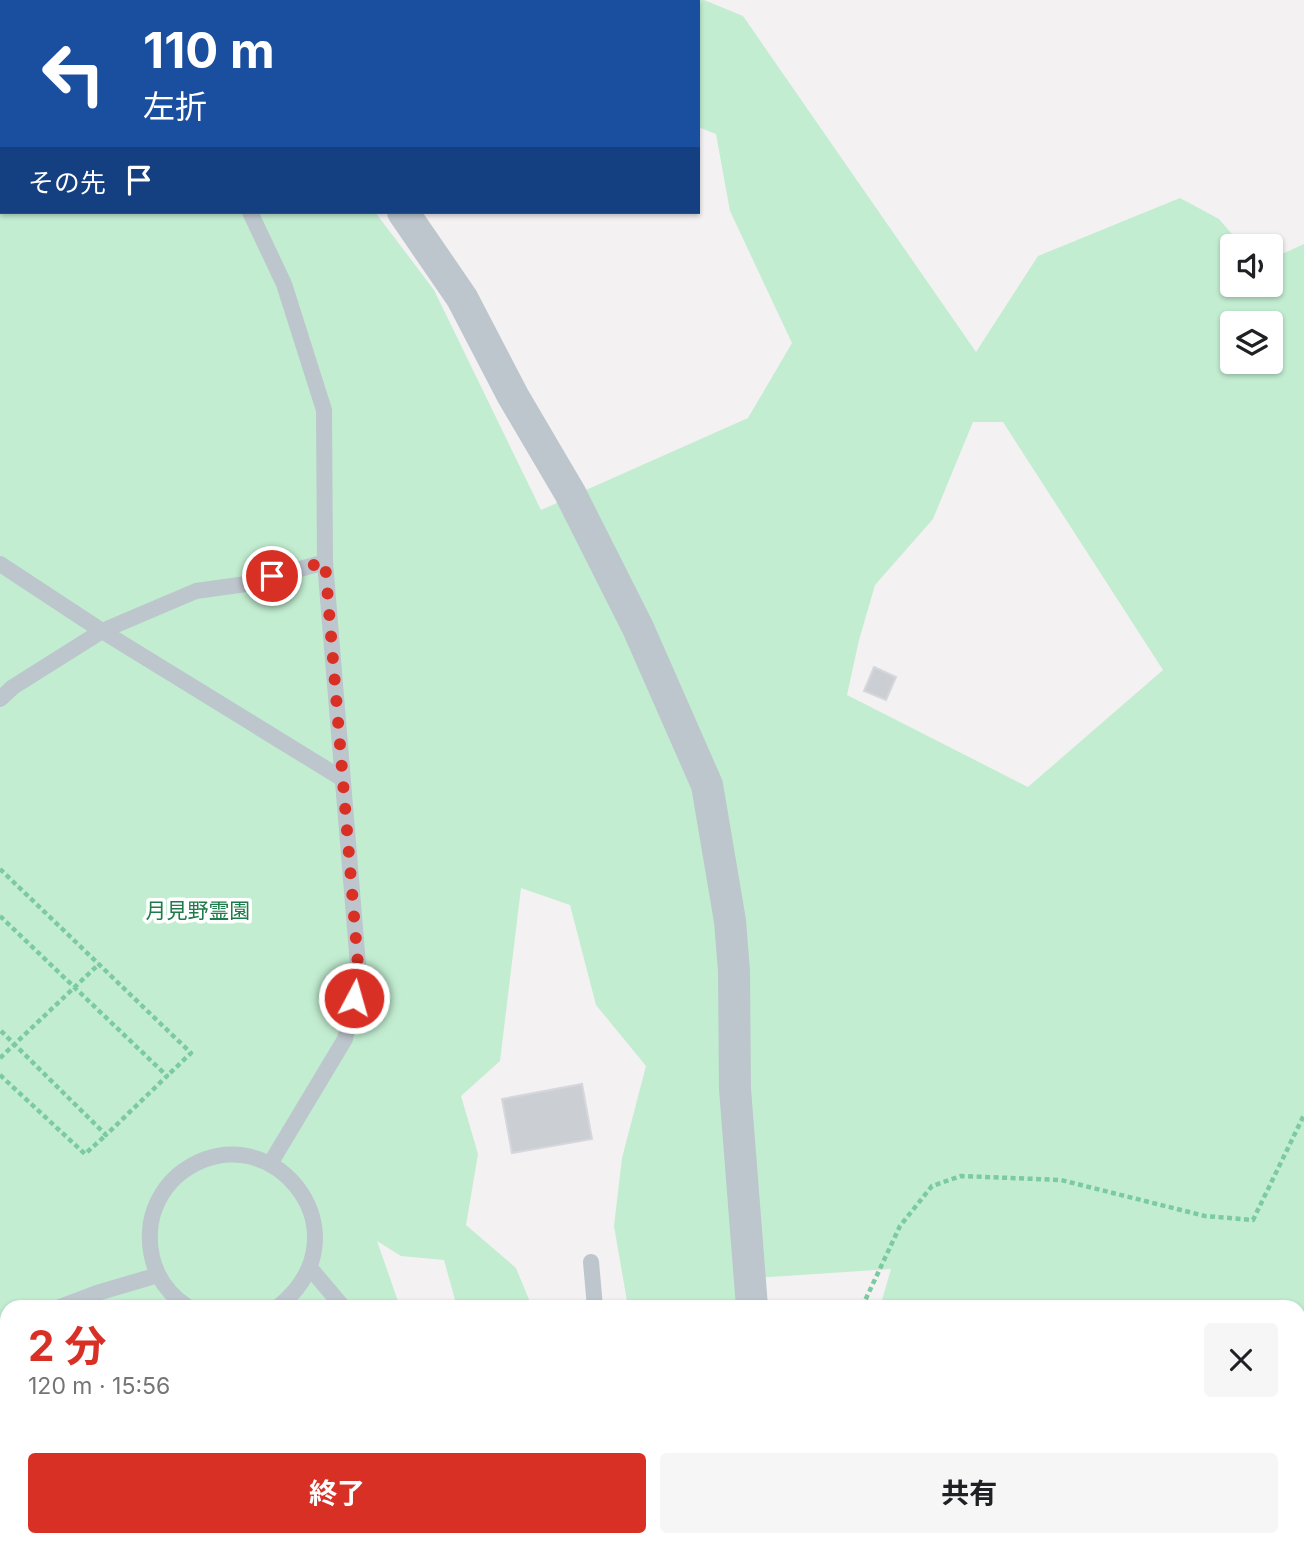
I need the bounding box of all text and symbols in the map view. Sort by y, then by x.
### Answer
text: 110 m [143,21,275,80]
icon: left [28,28,119,119]
text: 左折 [143,87,207,126]
icon: arrive [120,161,158,199]
text: その先 [28,167,106,198]
map controls [1220,234,1283,374]
button: sound [1220,234,1283,297]
button: layers [1220,311,1283,374]
pin [242,546,302,606]
icon: arrive [253,557,291,595]
park label: 月見野霊園 [146,898,251,923]
position arrow [317,961,391,1035]
text: 2 分 [28,1320,106,1371]
button: close [1204,1323,1278,1397]
text: 120 m · 15:56 [28,1372,170,1400]
button: 終了 [28,1453,646,1533]
button: 共有 [660,1453,1278,1533]

